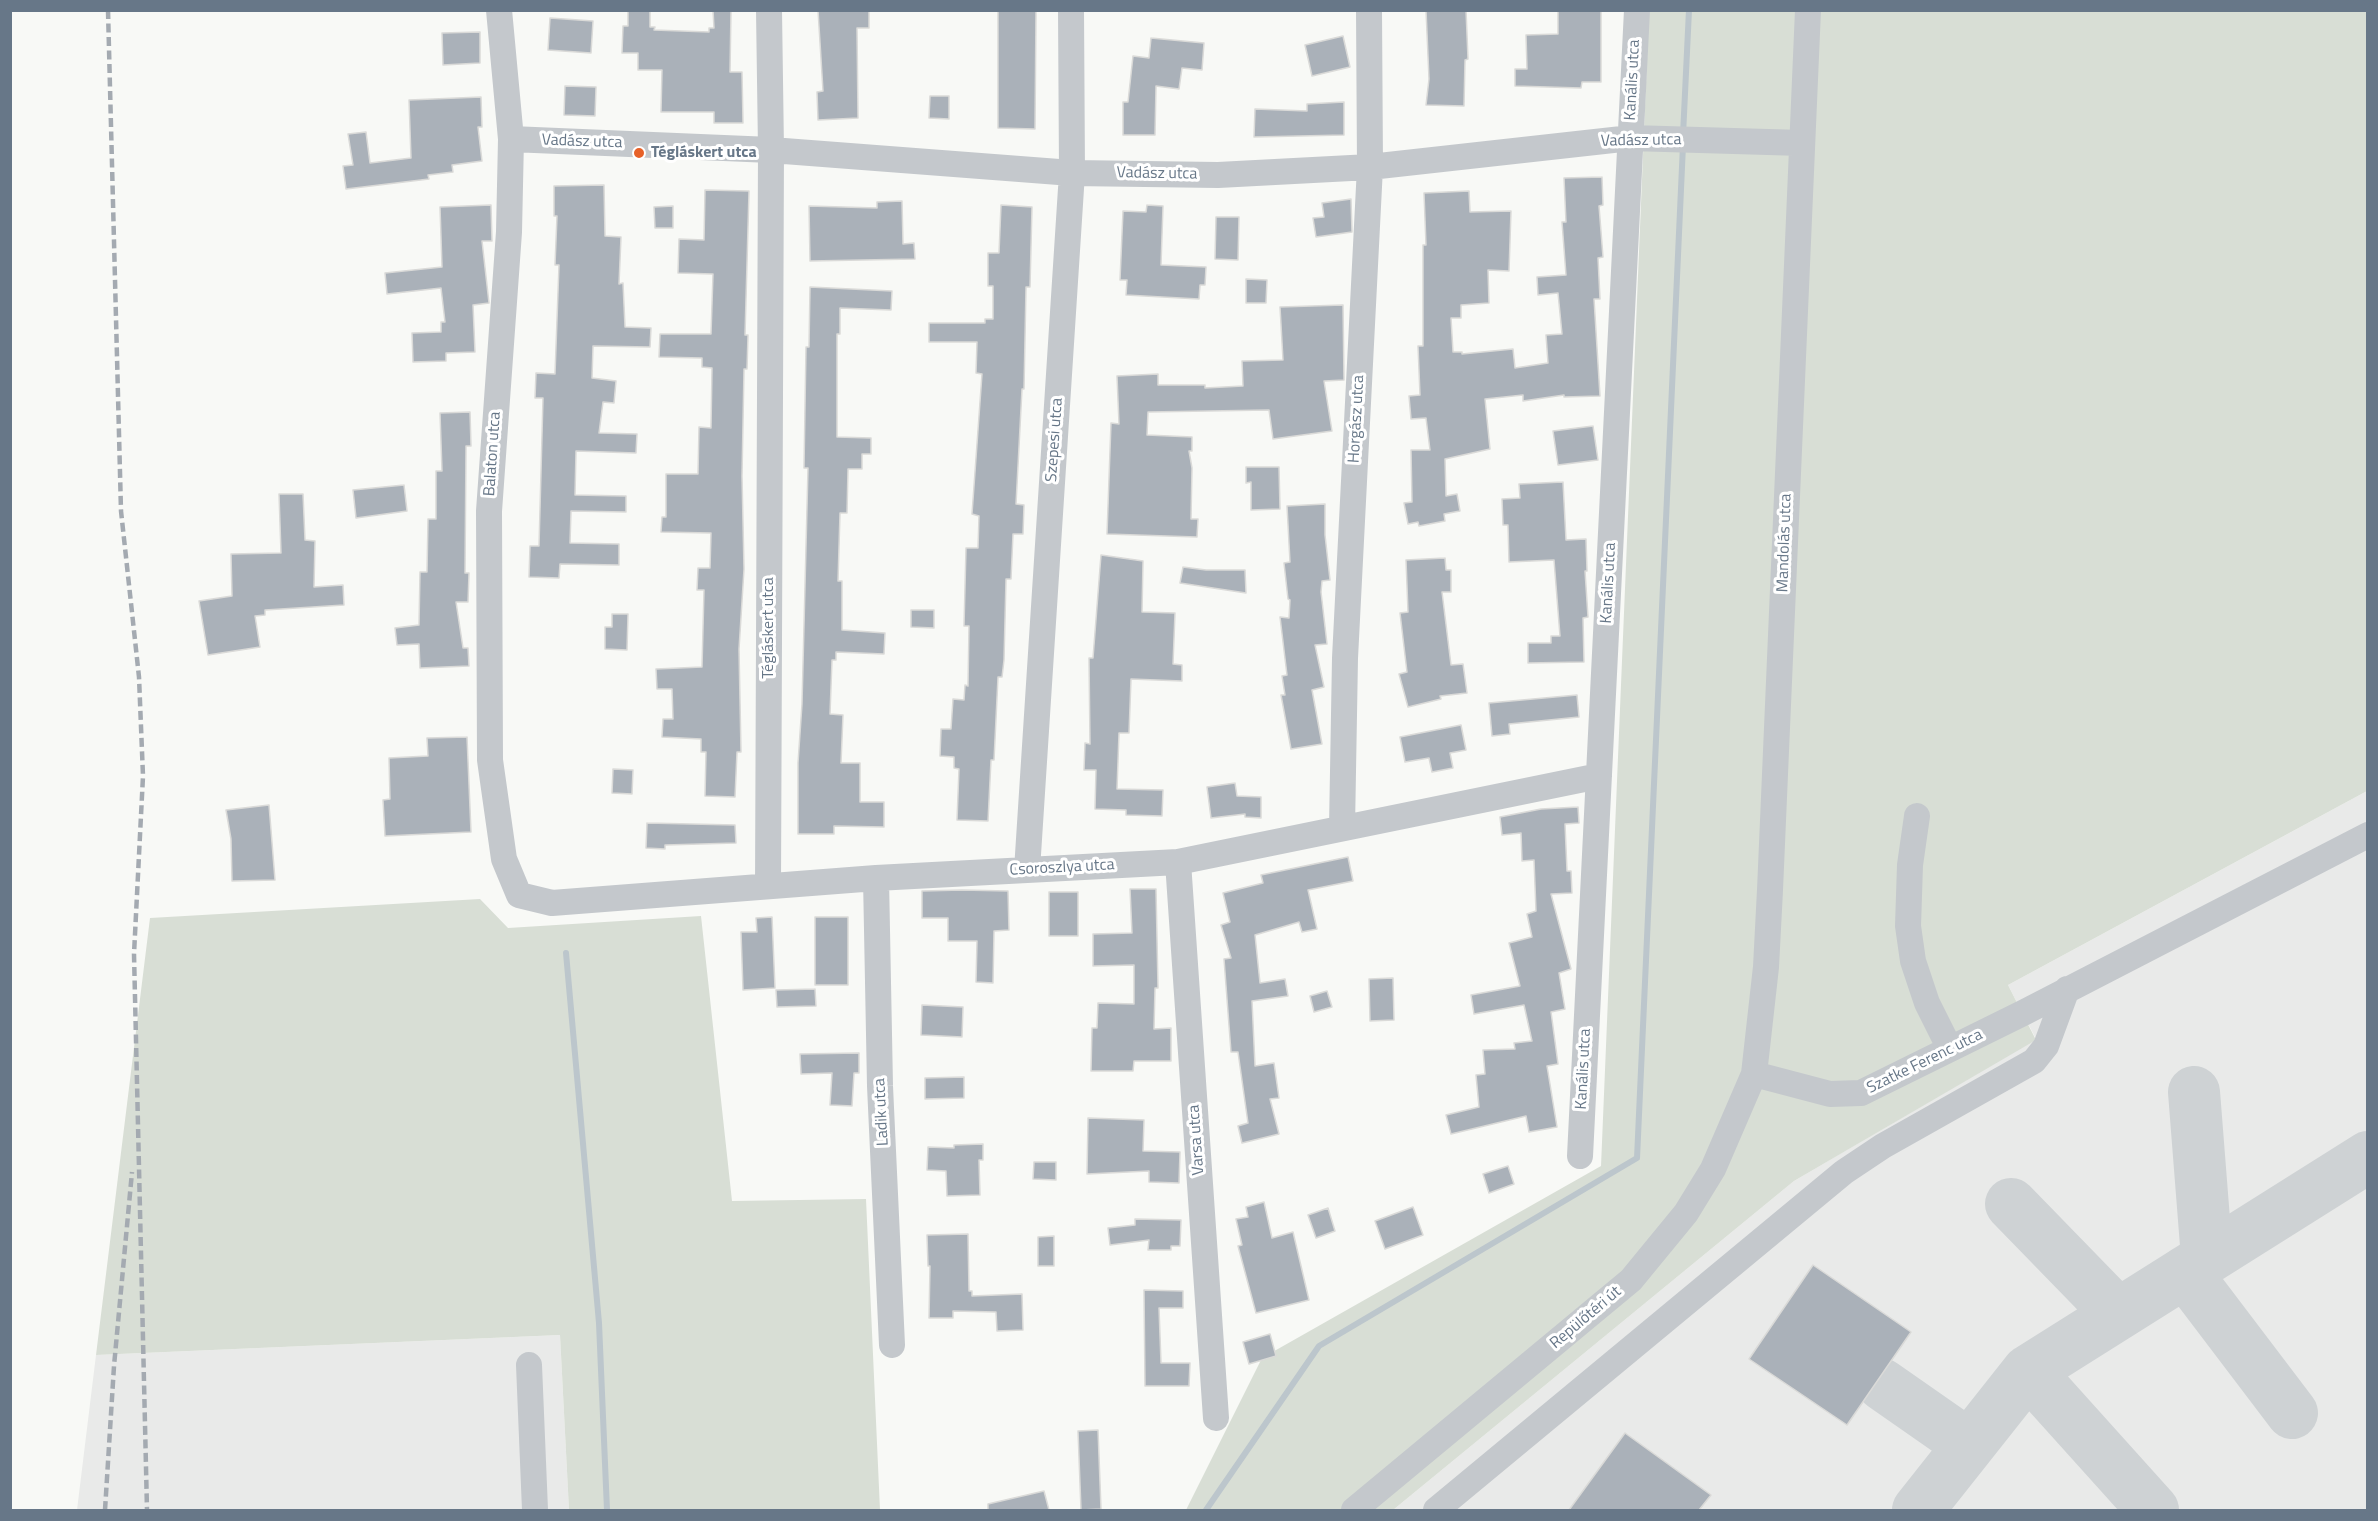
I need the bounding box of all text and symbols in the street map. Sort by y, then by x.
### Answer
street label: Kanális utca [1621,39,1645,121]
street label: Vadász utca [541,131,623,153]
street label: Vadász utca [1600,131,1682,151]
place label: Tégláskert utca [651,143,757,163]
marker: Tégláskert utca [632,146,646,160]
street label: Vadász utca [1116,164,1198,184]
street label: Horgász utca [1345,374,1369,464]
street label: Szepesi utca [1042,397,1068,483]
street label: Balaton utca [480,411,506,497]
street label: Mandolás utca [1774,493,1796,593]
street label: Kanális utca [1597,542,1621,624]
street label: Tégláskert utca [759,577,779,679]
street label: Csoroszlya utca [1009,856,1115,880]
street label: Szatke Ferenc utca [1864,1026,1986,1098]
street label: Kanális utca [1572,1028,1596,1110]
street label: Ladik utca [871,1078,893,1146]
street label: Varsa utca [1185,1104,1209,1176]
street label: Repülőtéri út [1546,1283,1626,1353]

